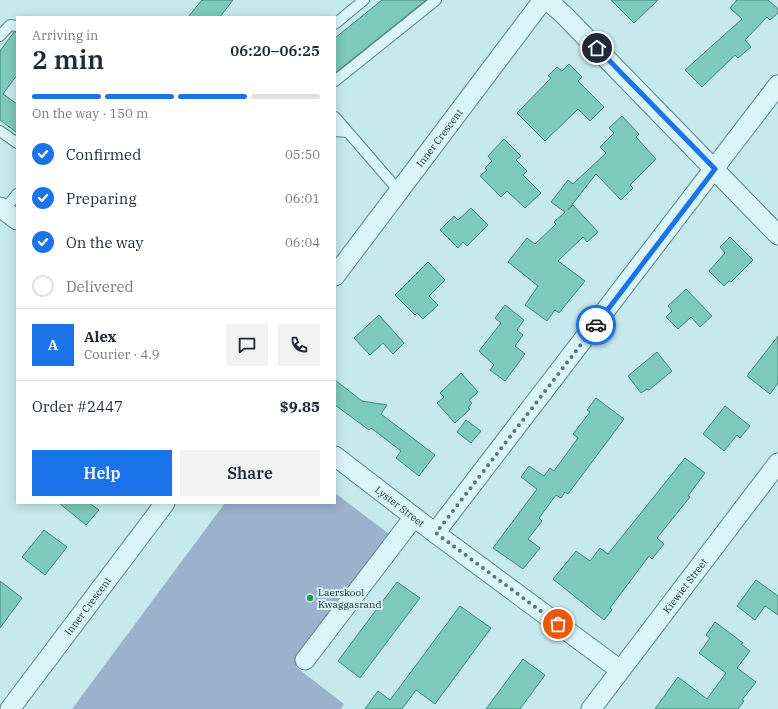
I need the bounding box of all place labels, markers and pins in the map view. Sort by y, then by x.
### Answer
pin [580,31,614,65]
place label: Laerskool Kwaggasrand [318,586,382,611]
marker: Laerskool Kwaggasrand [305,593,315,603]
pin [541,607,575,641]

